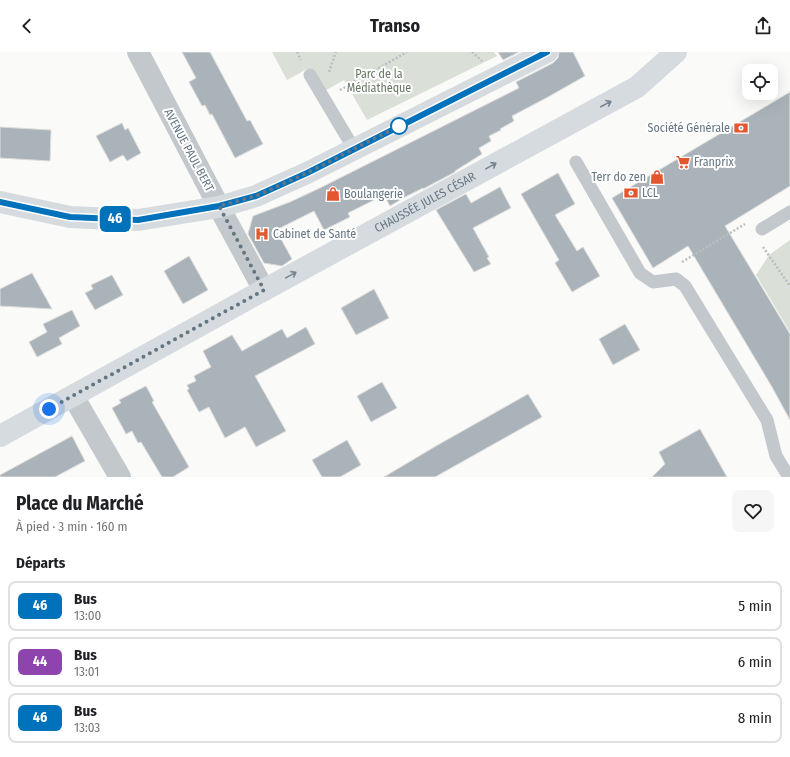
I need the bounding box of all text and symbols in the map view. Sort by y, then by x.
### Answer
icon: back [16,15,38,37]
text: Transo [370,15,420,37]
icon: share [752,15,774,37]
map controls [742,64,778,100]
button: locate [742,64,778,100]
park label: Parc de la Médiathèque [347,67,411,95]
one-way arrow [600,100,612,107]
street label: AVENUE PAUL BERT [161,106,217,194]
unlabelled marker [390,117,408,135]
bank icon: Société Générale [733,120,749,136]
place label: Société Générale [647,121,730,135]
supermarket icon: Franprix [675,154,691,170]
place label: Franprix [694,155,734,169]
one-way arrow [485,161,497,169]
street label: CHAUSSÉE JULES CÉSAR [372,169,478,235]
shop icon: Terr do zen [649,169,665,185]
place label: Terr do zen [592,170,646,184]
bank icon: LCL [623,185,639,201]
shop icon: Boulangerie [325,186,341,202]
place label: LCL [642,186,659,200]
place label: Boulangerie [344,187,403,201]
line badge: 46 [97,206,133,232]
text: 46 [108,210,122,227]
hospital icon: Cabinet de Santé [254,226,270,242]
place label: Cabinet de Santé [273,227,356,241]
one-way arrow [285,271,297,278]
your location [39,399,59,419]
button: heart [732,490,774,532]
text: Place du Marché [16,492,144,515]
text: À pied · 3 min · 160 m [16,519,128,534]
text: Départs [16,554,65,572]
text: Bus [74,590,97,608]
text: 46 [33,597,47,614]
text: 5 min [738,597,772,615]
text: 13:00 [74,608,101,623]
text: Bus [74,646,97,664]
text: 44 [33,653,47,670]
text: 6 min [738,653,772,671]
text: 13:01 [74,664,99,679]
text: Bus [74,702,97,720]
text: 46 [33,709,47,726]
text: 8 min [738,709,772,727]
text: 13:03 [74,720,100,735]

